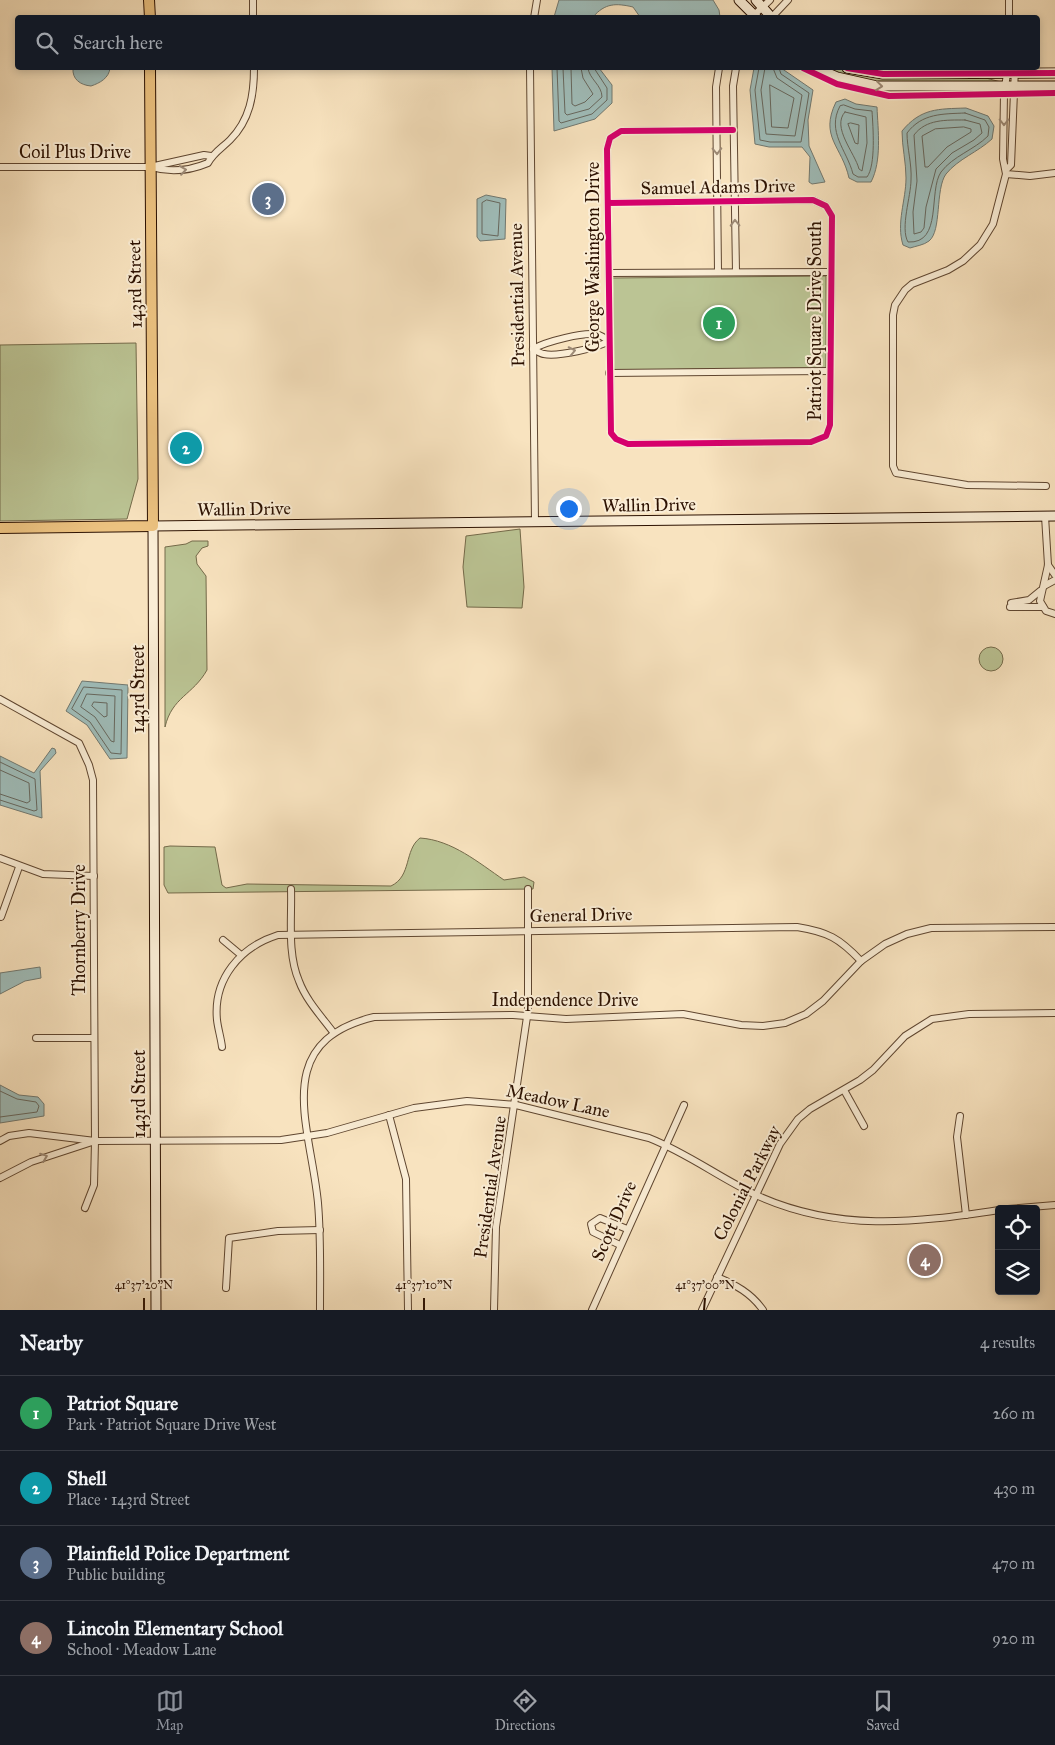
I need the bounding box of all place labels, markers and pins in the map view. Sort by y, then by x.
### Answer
pin: 3 [252,180,284,218]
pin: 1 [703,304,735,342]
pin: 2 [170,429,202,467]
pin: 4 [909,1241,941,1279]

